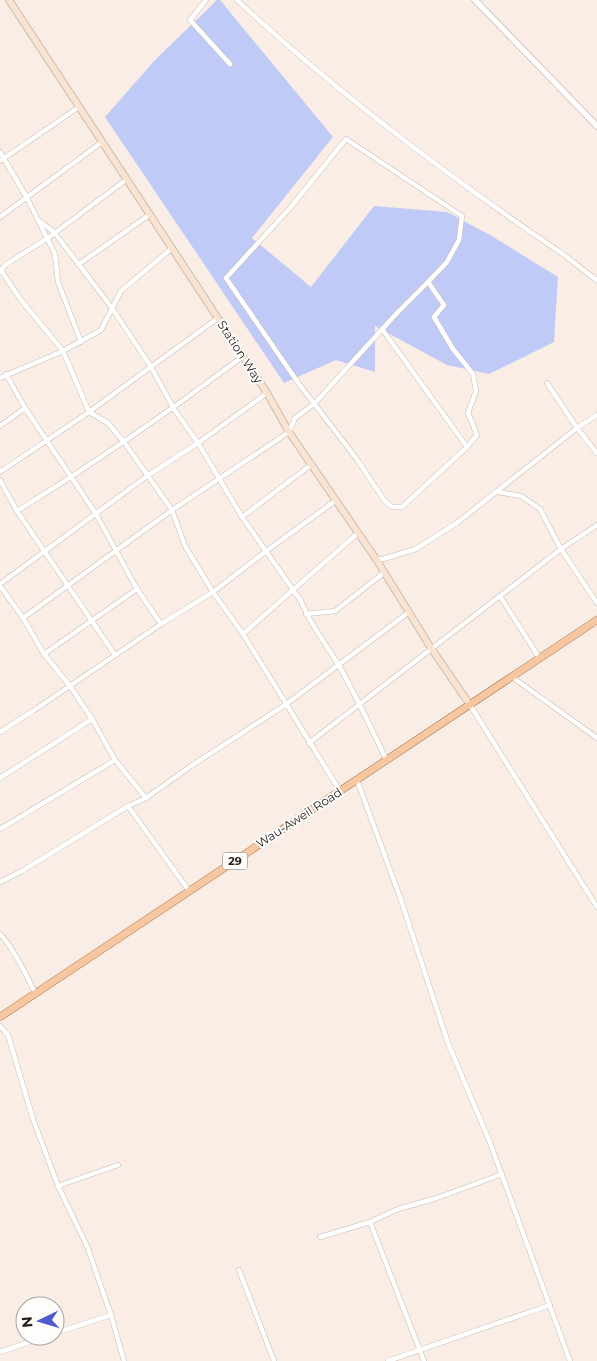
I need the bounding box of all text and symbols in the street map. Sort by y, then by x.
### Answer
street label: Station Way [215,317,267,386]
street label: Wau-Aweil Road [253,784,344,851]
road number: 29 [222,852,248,869]
north arrow [15,1296,65,1346]
text: N [18,1316,37,1329]

